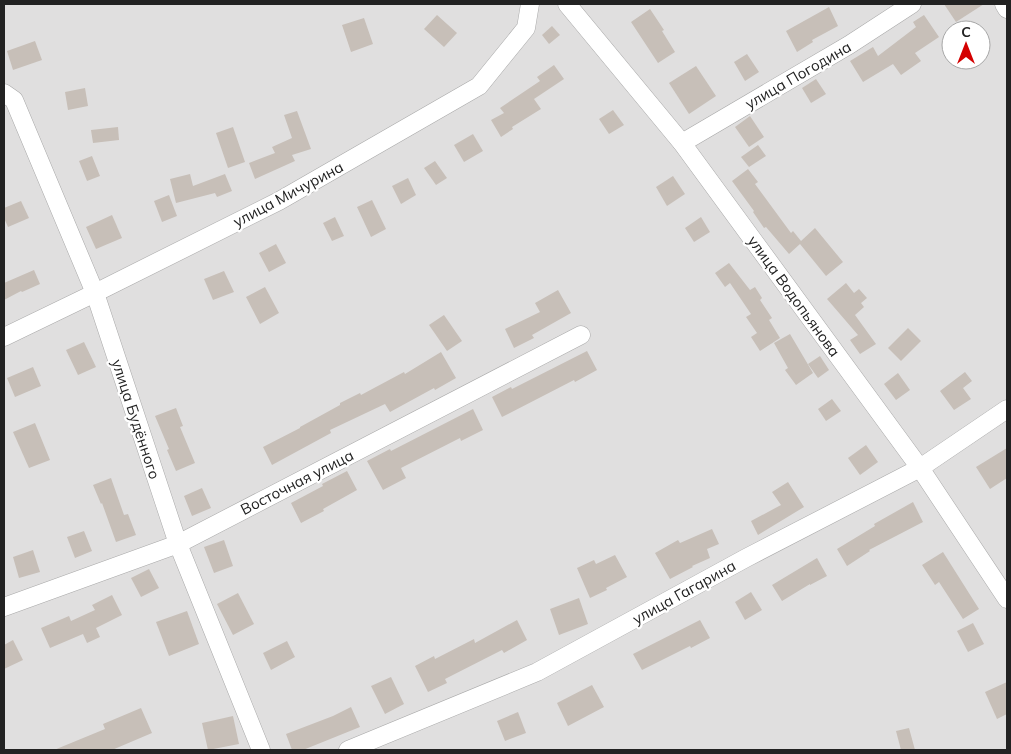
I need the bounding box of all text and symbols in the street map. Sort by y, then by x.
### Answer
north arrow [941,20,991,70]
text: С [961,23,971,41]
street label: улица Погодина [742,37,854,113]
street label: улица Мичурина [230,157,346,231]
street label: улица Водопьянова [744,232,844,360]
street label: улица Будённого [108,357,164,481]
street label: Восточная улица [237,445,357,519]
street label: улица Гагарина [629,556,739,628]

